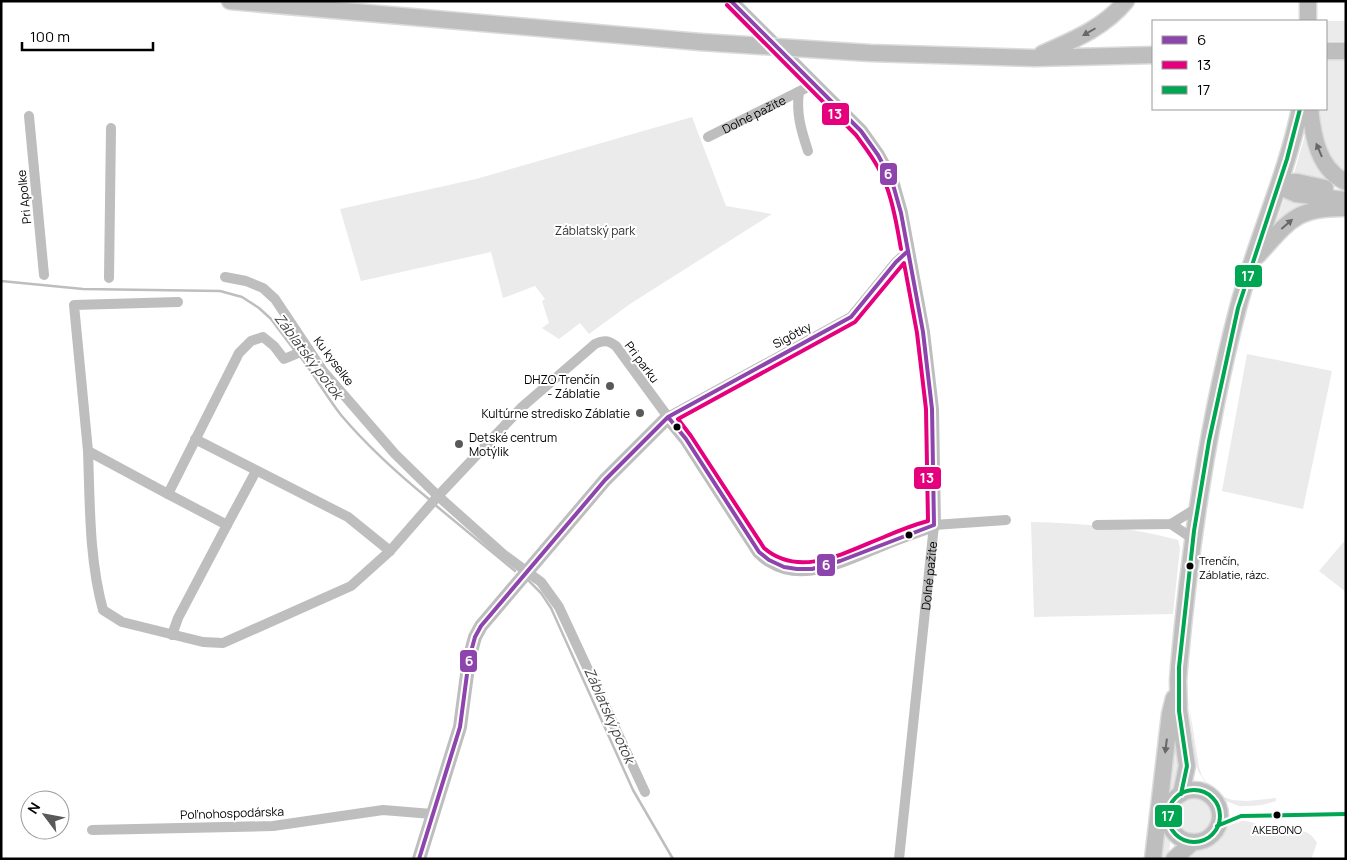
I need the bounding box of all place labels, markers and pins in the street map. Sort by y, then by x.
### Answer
place label: DHZO Trenčín - Záblatie [524,371,600,402]
marker: DHZO Trenčín - Záblatie [604,380,616,392]
place label: Kultúrne stredisko Záblatie [482,405,630,422]
marker: Kultúrne stredisko Záblatie [634,407,646,419]
unlabelled marker [672,422,682,432]
place label: Detské centrum Motýlik [469,429,557,460]
marker: Detské centrum Motýlik [453,438,465,450]
unlabelled marker [904,530,914,540]
place label: Trenčín, Záblatie, rázc. [1199,553,1269,582]
marker: Trenčín, Záblatie, rázc. [1185,561,1195,571]
marker: AKEBONO [1272,810,1282,820]
place label: AKEBONO [1252,822,1302,837]

